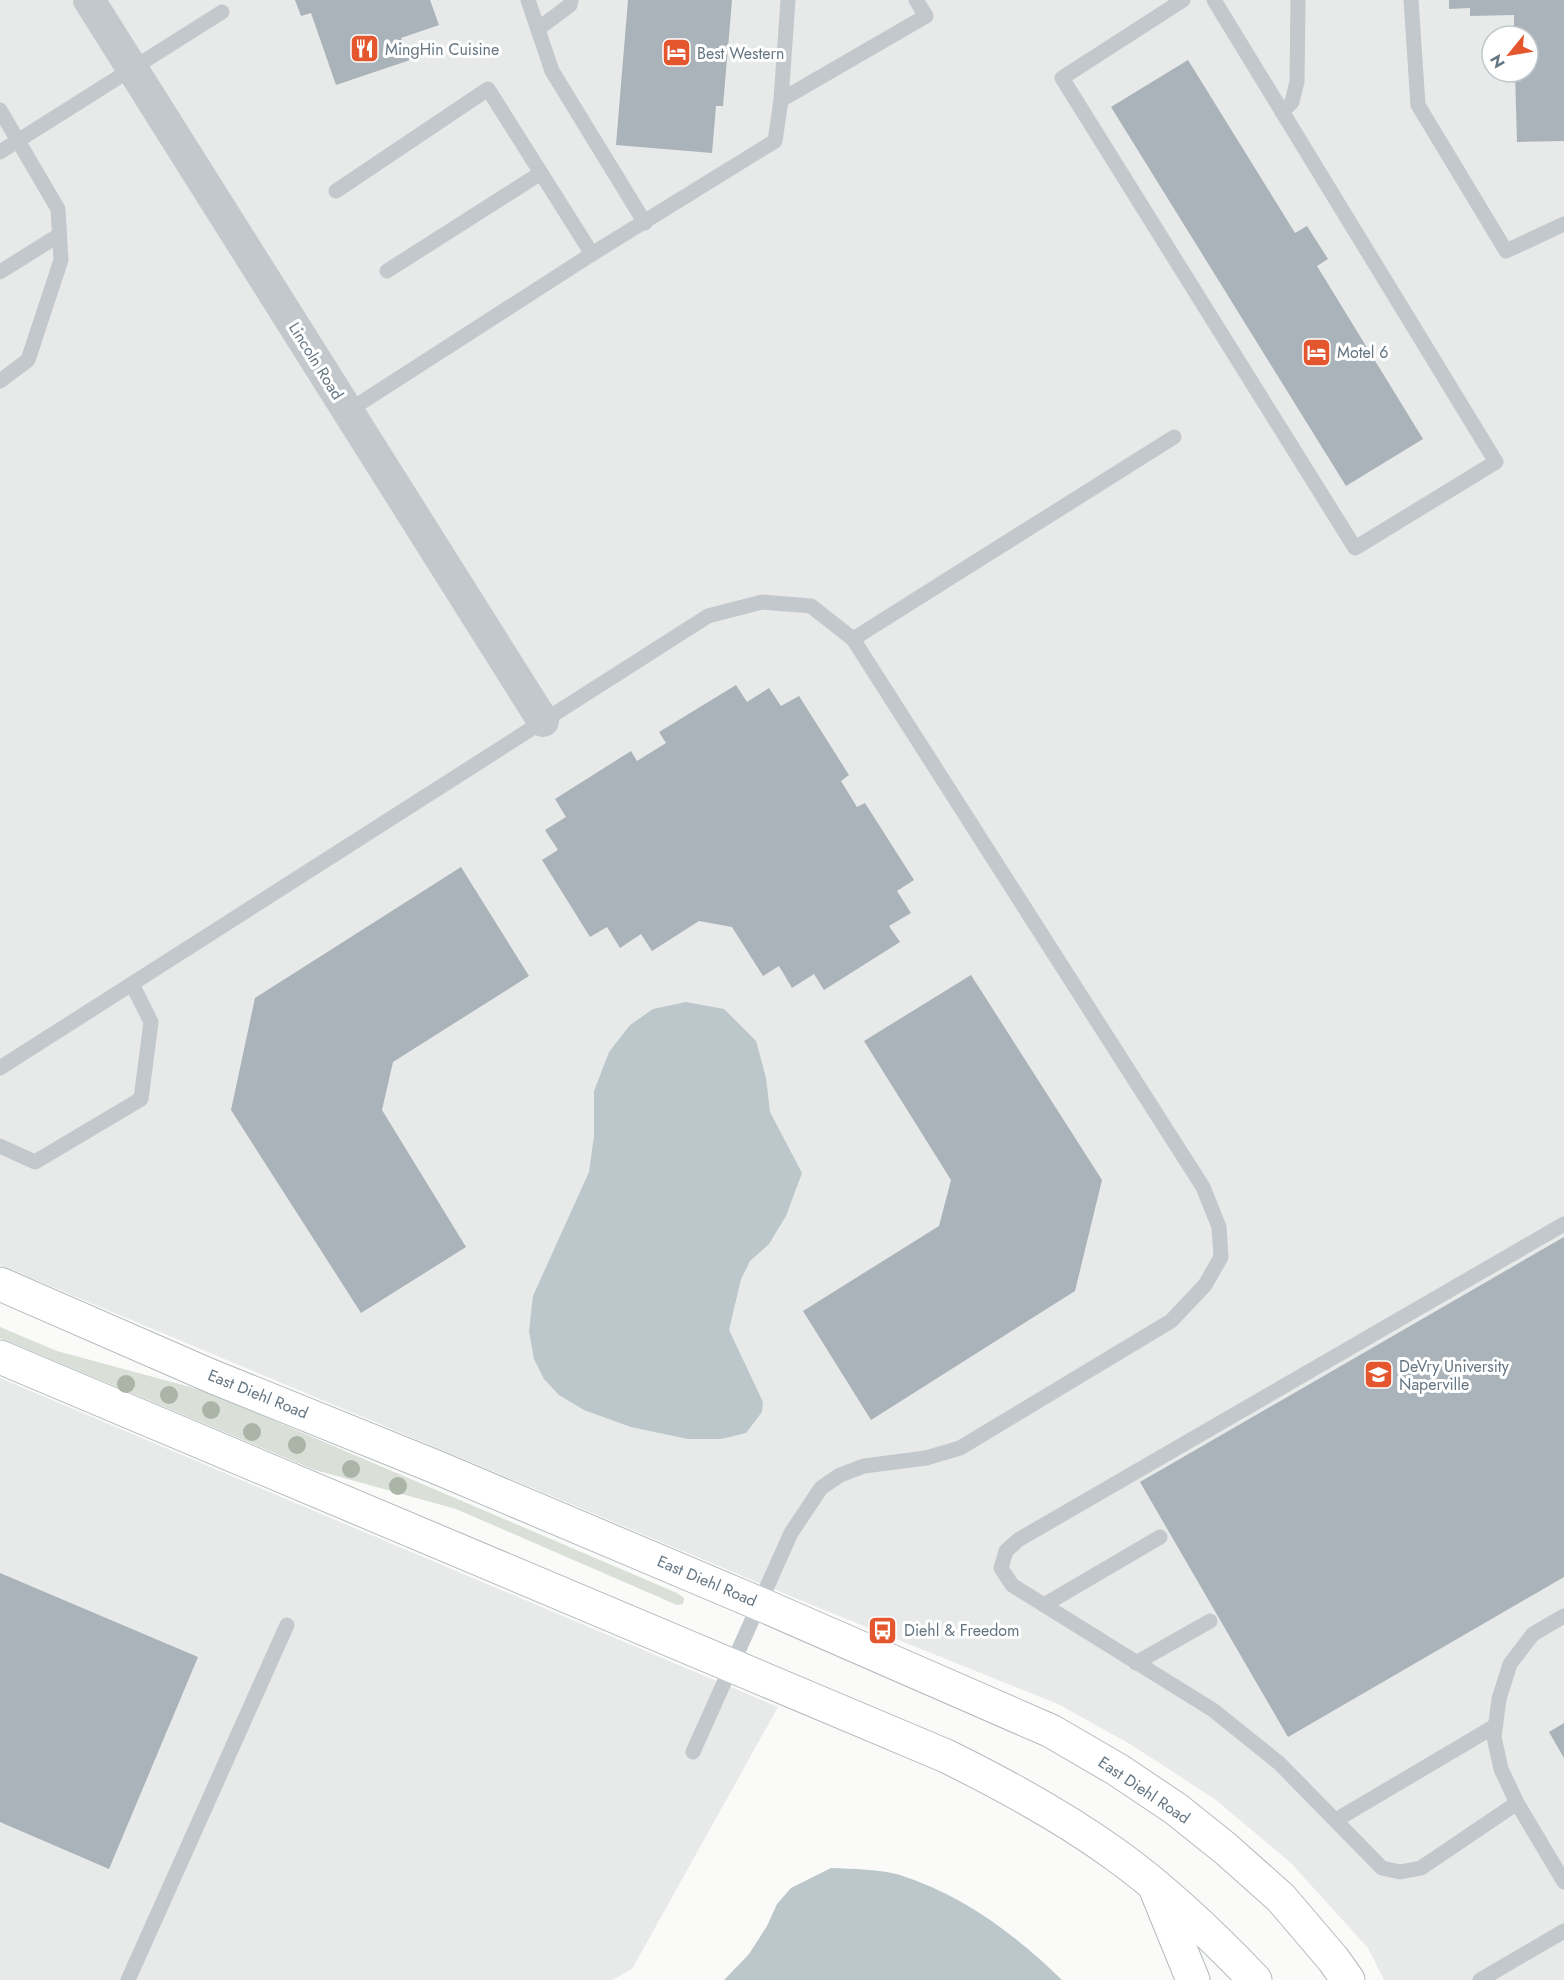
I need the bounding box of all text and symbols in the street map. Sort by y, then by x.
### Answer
north arrow [1480,24,1540,84]
restaurant icon: MingHin Cuisine [348,33,380,65]
hotel icon: Best Western [660,37,692,69]
place label: MingHin Cuisine [385,38,499,61]
place label: Best Western [697,42,784,65]
text: N [1484,50,1511,73]
street label: Lincoln Road [283,318,349,404]
hotel icon: Motel 6 [1300,336,1332,368]
place label: Motel 6 [1337,341,1388,364]
place label: DeVry University Naperville [1399,1355,1510,1396]
school or university icon: DeVry University Naperville [1362,1359,1394,1391]
street label: East Diehl Road [204,1363,312,1425]
street label: East Diehl Road [654,1550,760,1612]
bus stop icon: Diehl & Freedom [867,1614,899,1646]
place label: Diehl & Freedom [904,1619,1020,1642]
street label: East Diehl Road [1094,1751,1194,1829]

